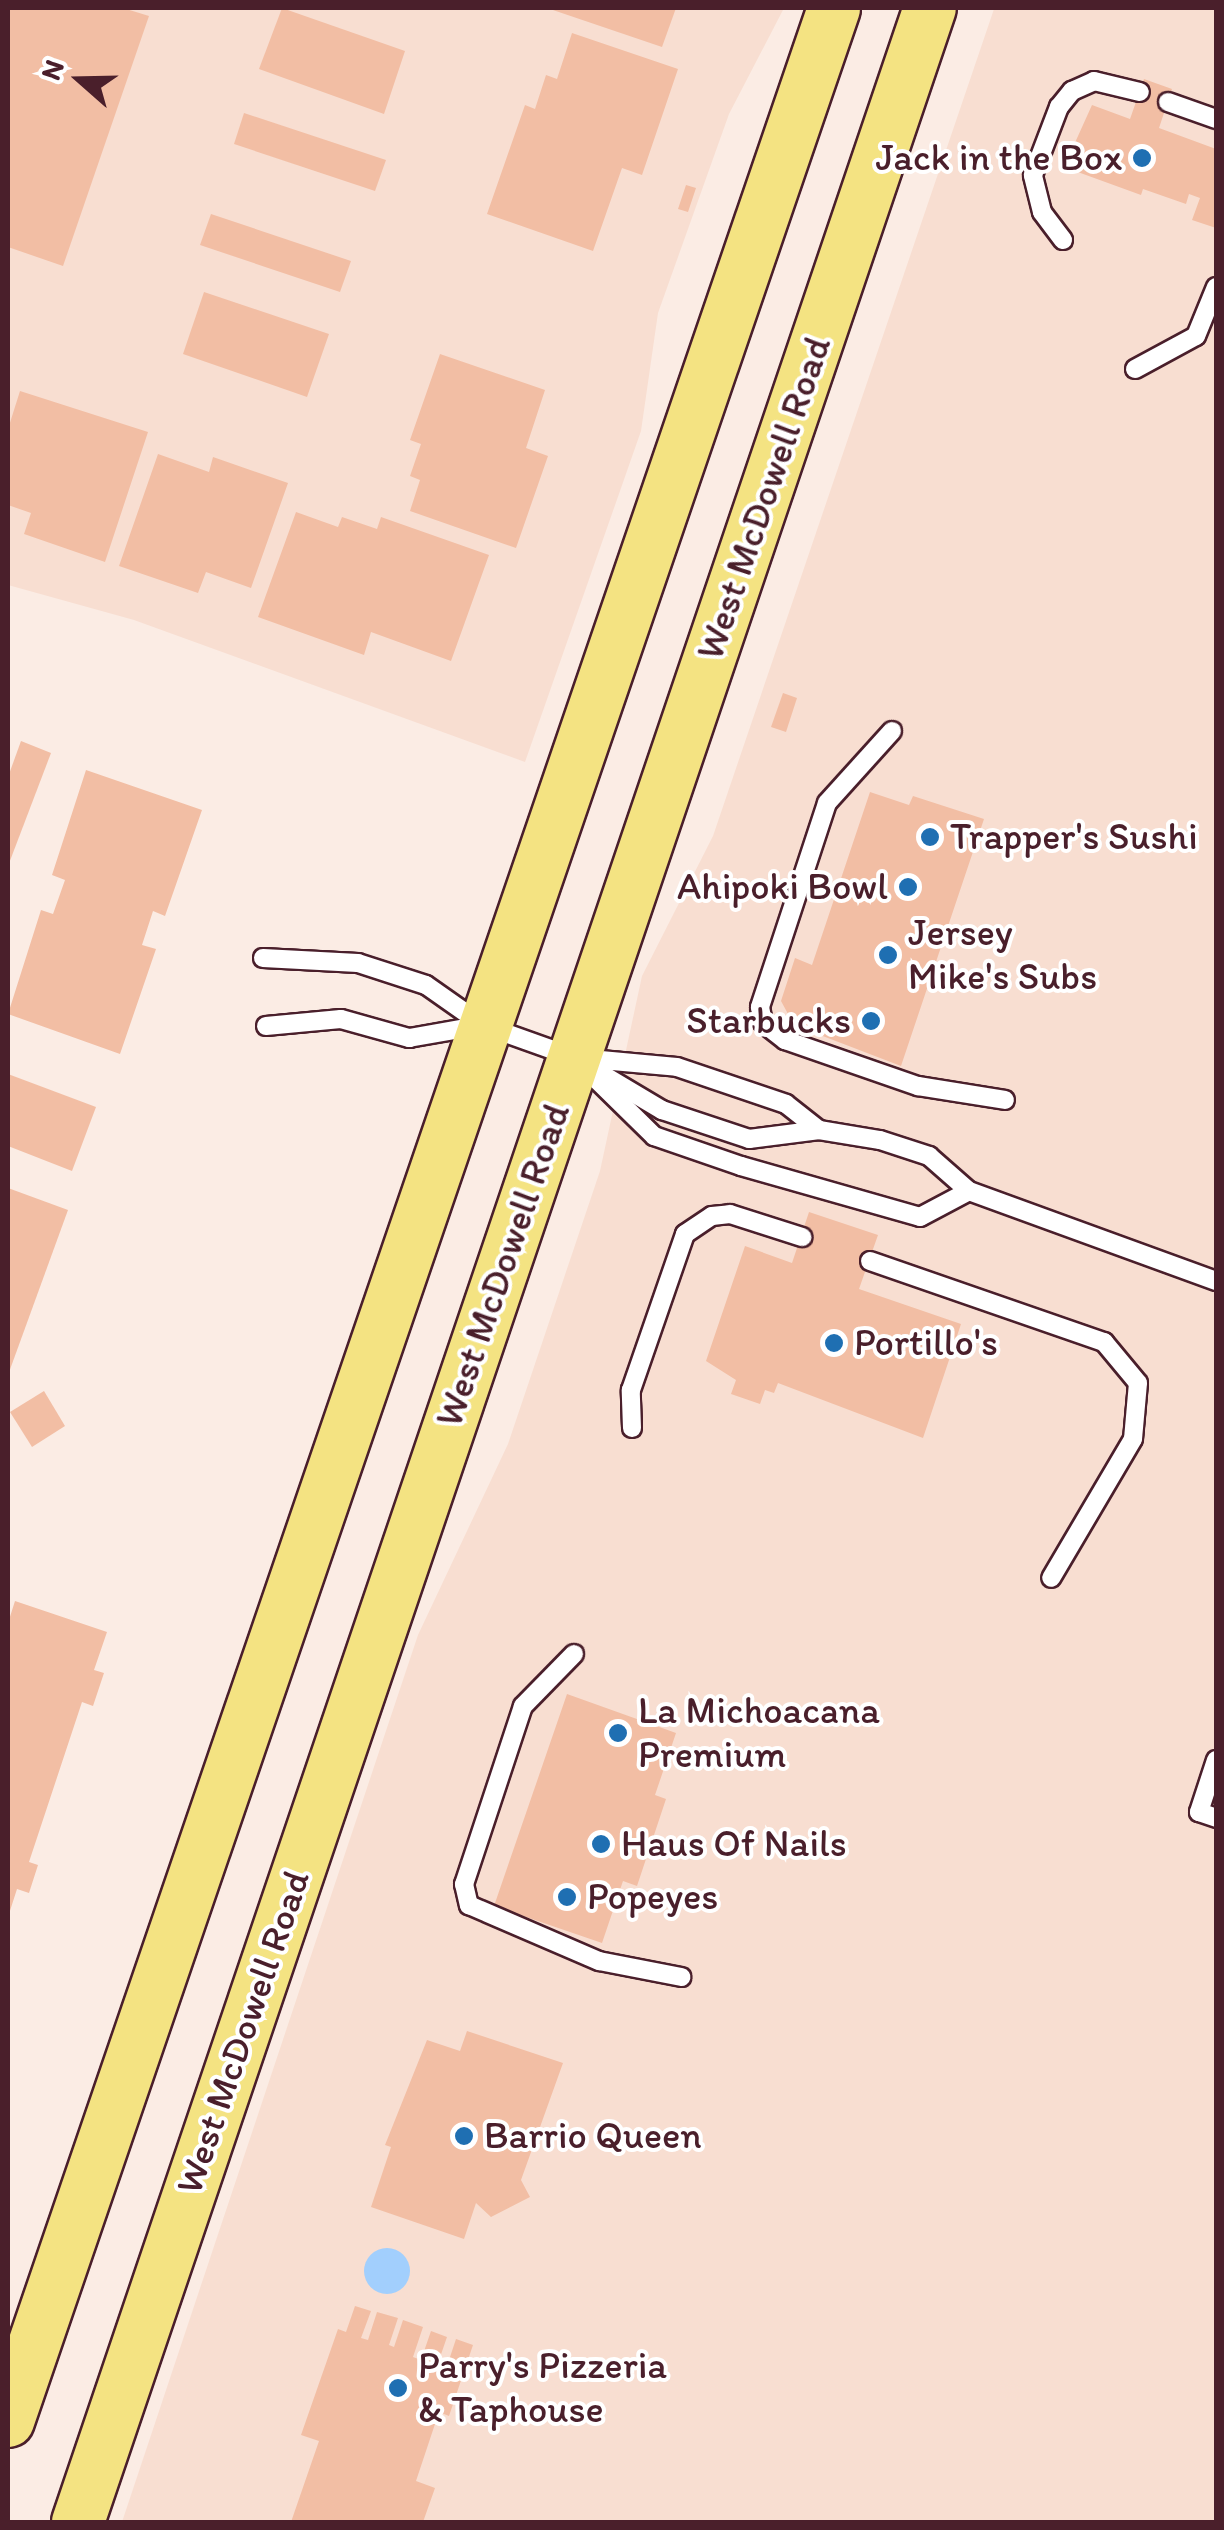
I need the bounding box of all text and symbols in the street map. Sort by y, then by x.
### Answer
north arrow [30,30,130,130]
text: N [33,55,71,84]
place label: Jack in the Box [876,135,1122,181]
marker: Jack in the Box [1131,147,1153,169]
street label: West McDowell Road [688,332,840,664]
place label: Trapper's Sushi [950,814,1196,860]
marker: Trapper's Sushi [919,826,941,848]
place label: Ahipoki Bowl [677,864,888,910]
marker: Ahipoki Bowl [897,876,919,898]
place label: Jersey Mike's Subs [908,910,1097,999]
marker: Jersey Mike's Subs [877,944,899,966]
place label: Starbucks [686,998,851,1044]
marker: Starbucks [860,1010,882,1032]
street label: West McDowell Road [427,1099,579,1431]
place label: Portillo's [854,1320,998,1366]
marker: Portillo's [823,1332,845,1354]
place label: La Michoacana Premium [638,1688,879,1778]
marker: La Michoacana Premium [607,1722,629,1744]
place label: Haus Of Nails [621,1821,847,1867]
marker: Haus Of Nails [590,1833,612,1855]
street label: West McDowell Road [167,1866,319,2198]
place label: Popeyes [587,1874,718,1920]
marker: Popeyes [556,1886,578,1908]
place label: Barrio Queen [484,2113,702,2159]
marker: Barrio Queen [453,2125,475,2147]
place label: Parry's Pizzeria & Taphouse [418,2343,667,2432]
marker: Parry's Pizzeria & Taphouse [387,2377,409,2399]

